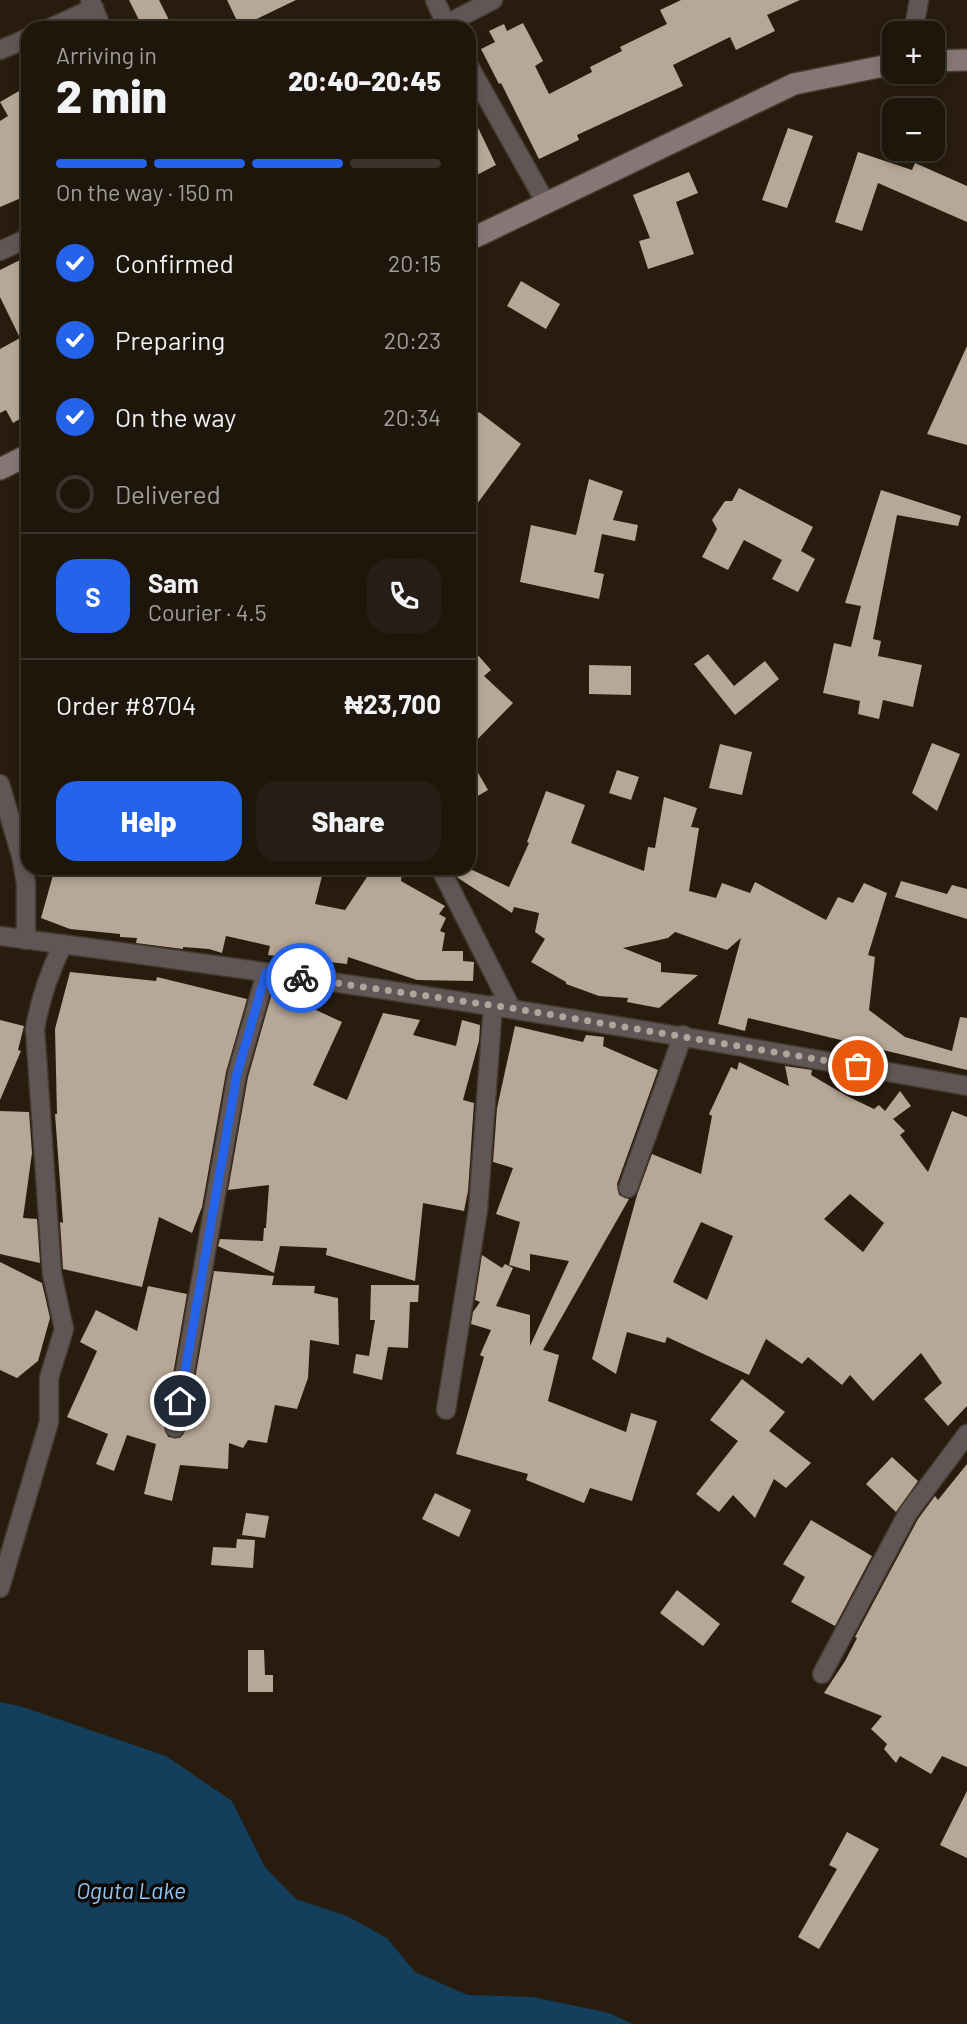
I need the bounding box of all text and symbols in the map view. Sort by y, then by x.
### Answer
map controls [882,21,945,161]
button: + [882,21,945,84]
text: Arriving in [56,41,157,69]
text: 20:40–20:45 [288,65,441,96]
text: 2 min [56,67,167,122]
button: − [882,98,945,161]
text: On the way · 150 m [56,178,234,206]
icon: check [56,244,94,282]
text: Confirmed [115,247,234,278]
text: 20:15 [388,249,441,277]
icon: check [56,321,94,359]
text: Preparing [115,324,225,355]
text: 20:23 [384,326,441,354]
icon: check [56,398,94,436]
text: On the way [115,401,236,432]
text: 20:34 [383,403,441,431]
text: Delivered [115,478,221,509]
button: phone [367,559,441,633]
text: Sam [148,567,199,598]
text: S [85,581,101,612]
text: Courier · 4.5 [148,598,267,626]
text: ₦23,700 [345,688,441,719]
text: Order #8704 [56,689,196,720]
button: Help [56,781,242,861]
button: Share [256,781,441,861]
courier [266,943,336,1013]
icon: bike [282,959,320,997]
pin [828,1036,888,1096]
icon: bag [839,1047,877,1085]
pin [150,1371,210,1431]
icon: home [161,1382,199,1420]
water label: Oguta Lake [76,1876,186,1904]

